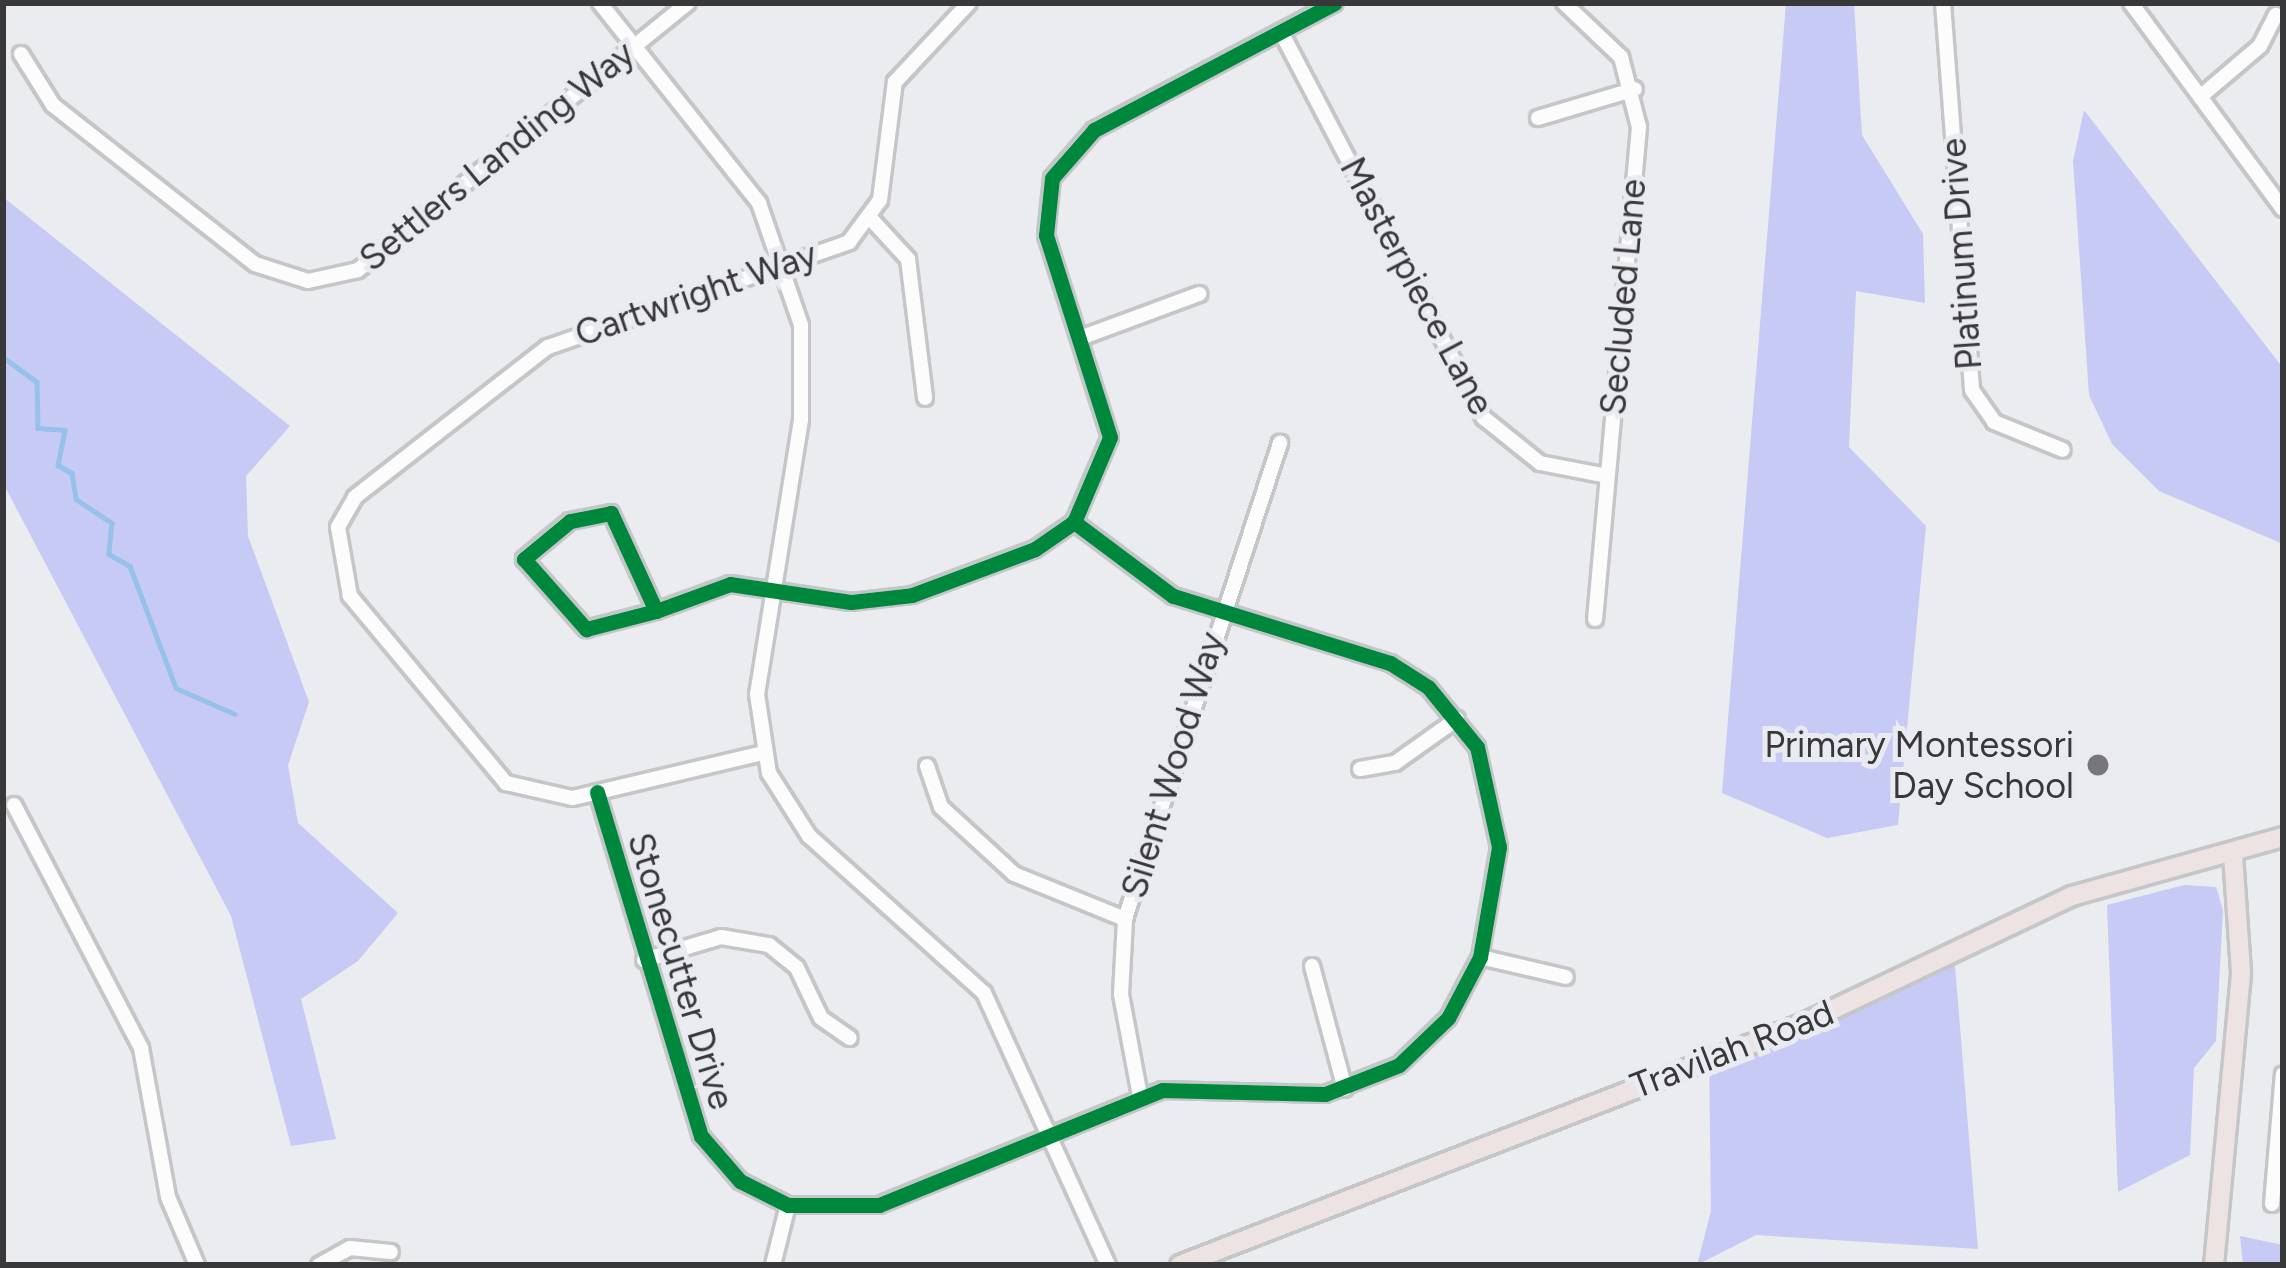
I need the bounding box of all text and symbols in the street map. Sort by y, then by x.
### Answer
street label: Settlers Landing Way [351,32,643,280]
street label: Platinum Drive [1931,137,1991,371]
street label: Masterpiece Lane [1331,150,1503,422]
street label: Secluded Lane [1591,177,1655,417]
street label: Cartwright Way [570,232,822,356]
street label: Silent Wood Way [1112,627,1234,903]
place label: Primary Montessori Day School [1764,722,2074,807]
marker: Primary Montessori Day School [2085,752,2111,778]
street label: Stonecutter Drive [618,828,744,1114]
street label: Travilah Road [1625,991,1839,1107]

